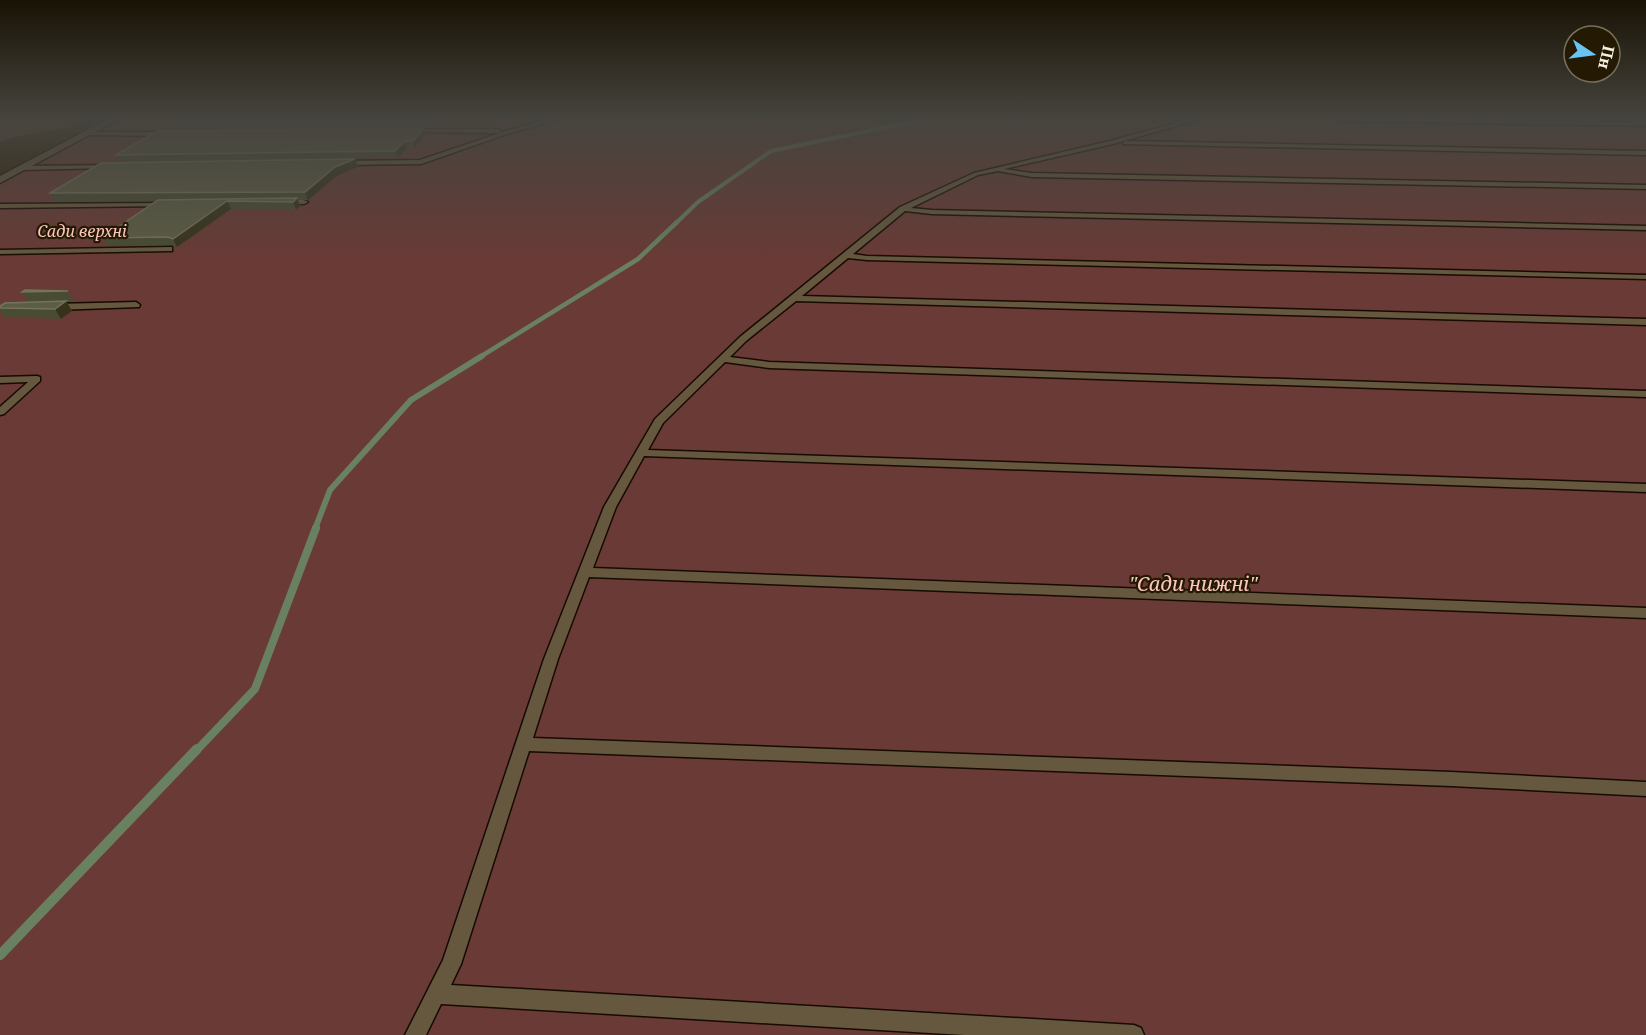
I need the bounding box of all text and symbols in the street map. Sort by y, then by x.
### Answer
north arrow [1562,24,1622,84]
text: Пн [1593,43,1620,72]
park label: Сади верхні [37,220,127,242]
park label: "Сади нижні" [1129,570,1258,597]

